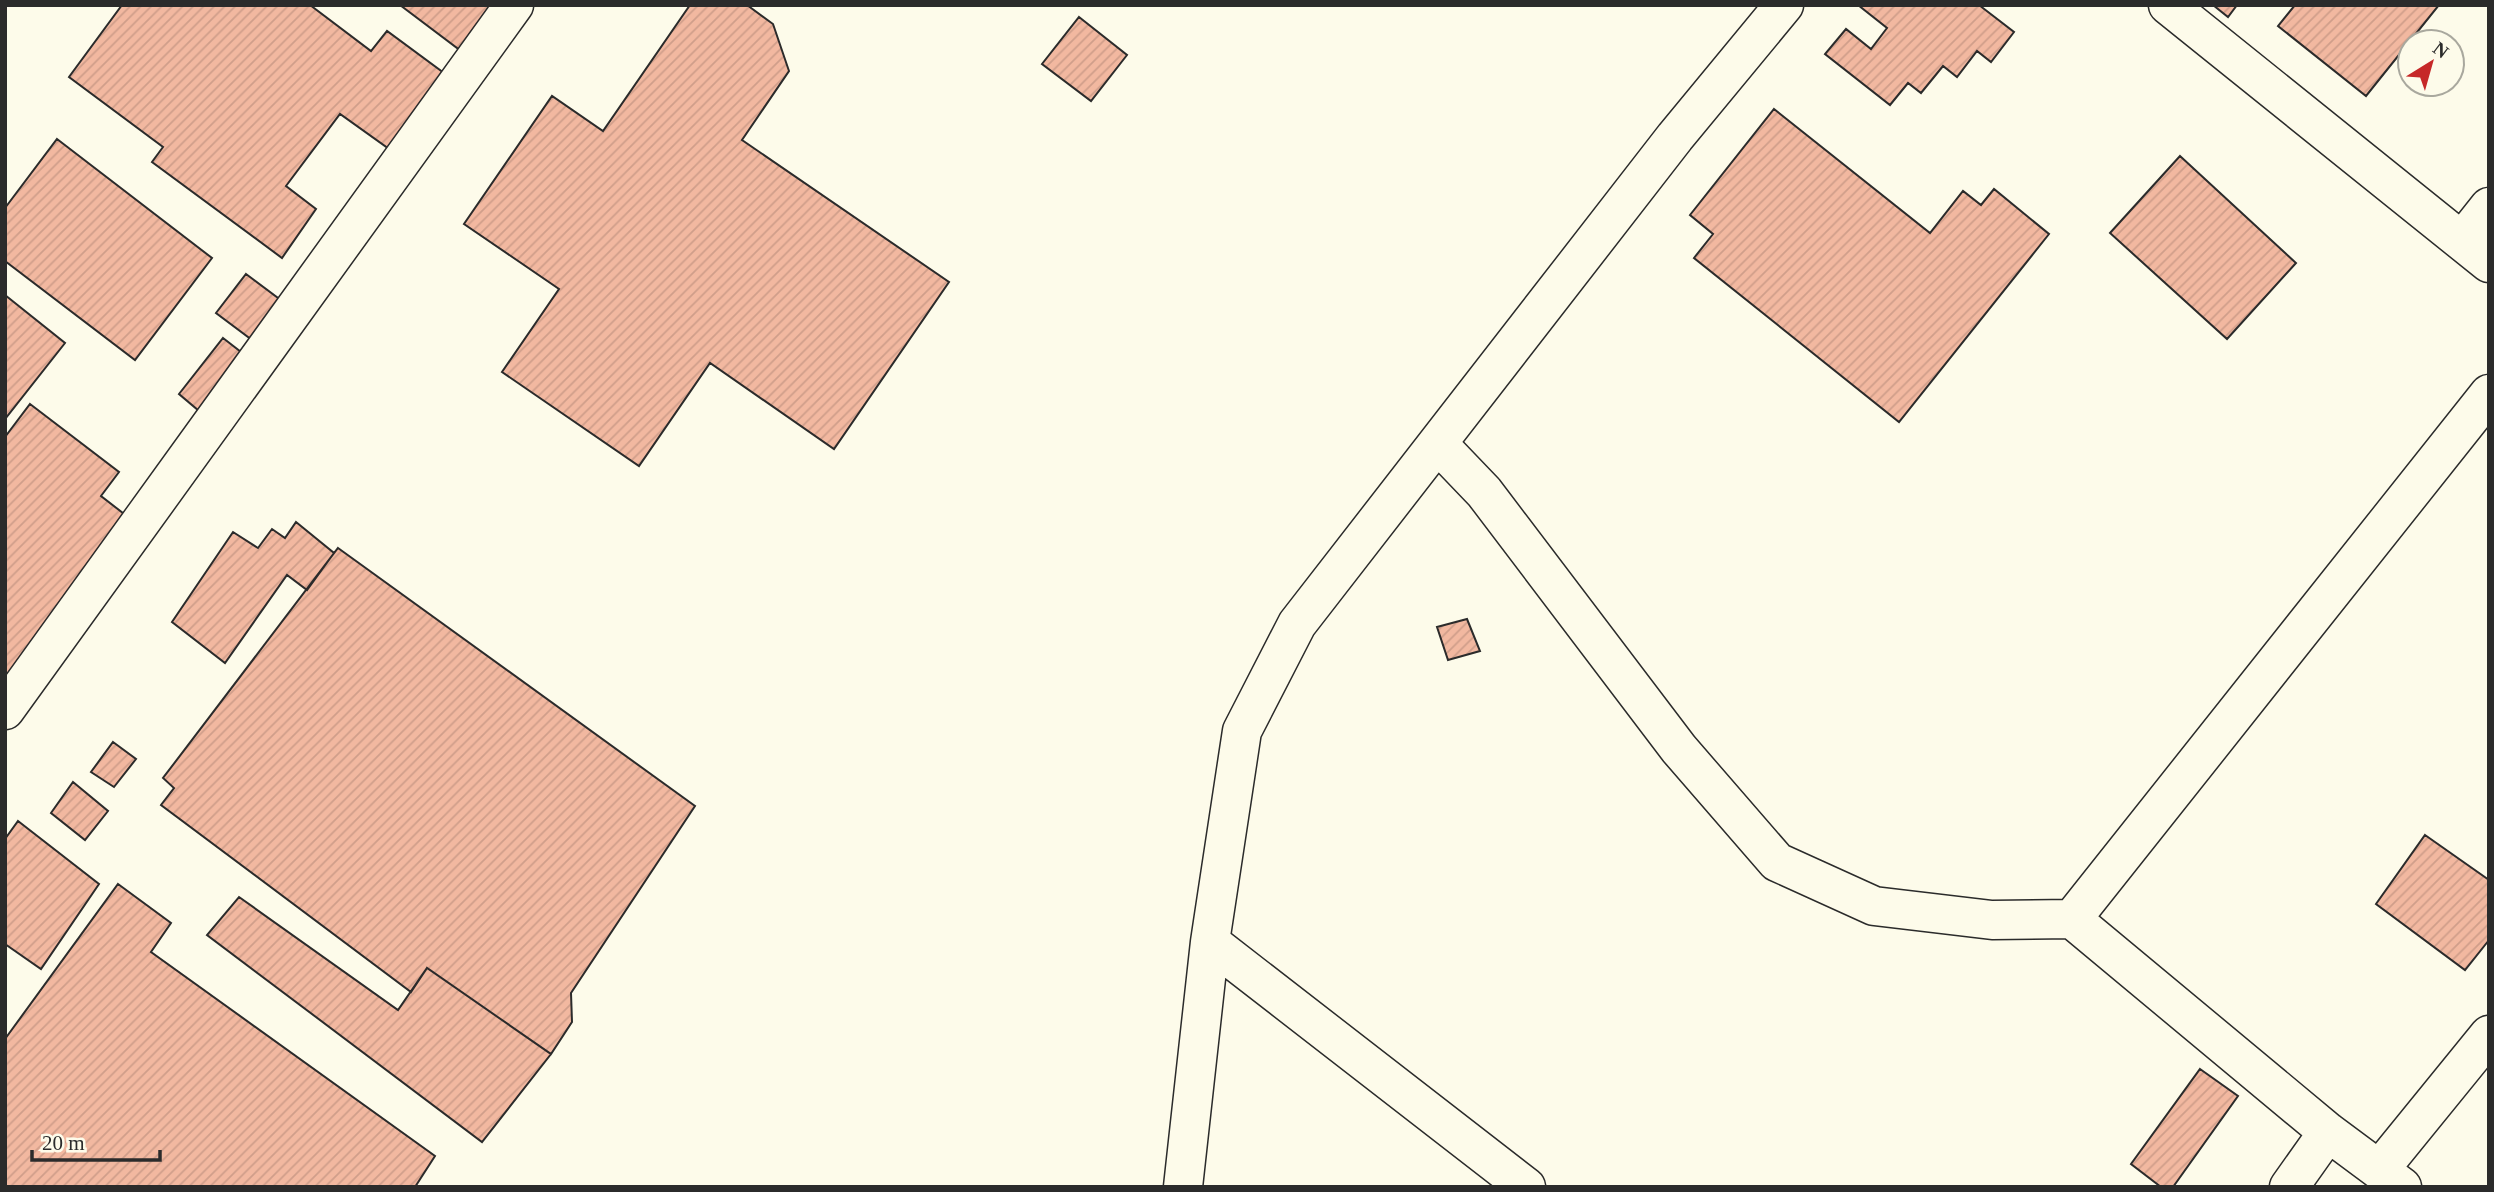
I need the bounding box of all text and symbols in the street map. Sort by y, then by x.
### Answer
north arrow [2396,28,2466,98]
text: N [2429,37,2453,63]
scale bar [32,1118,159,1162]
text: 20 m [42,1131,85,1155]

